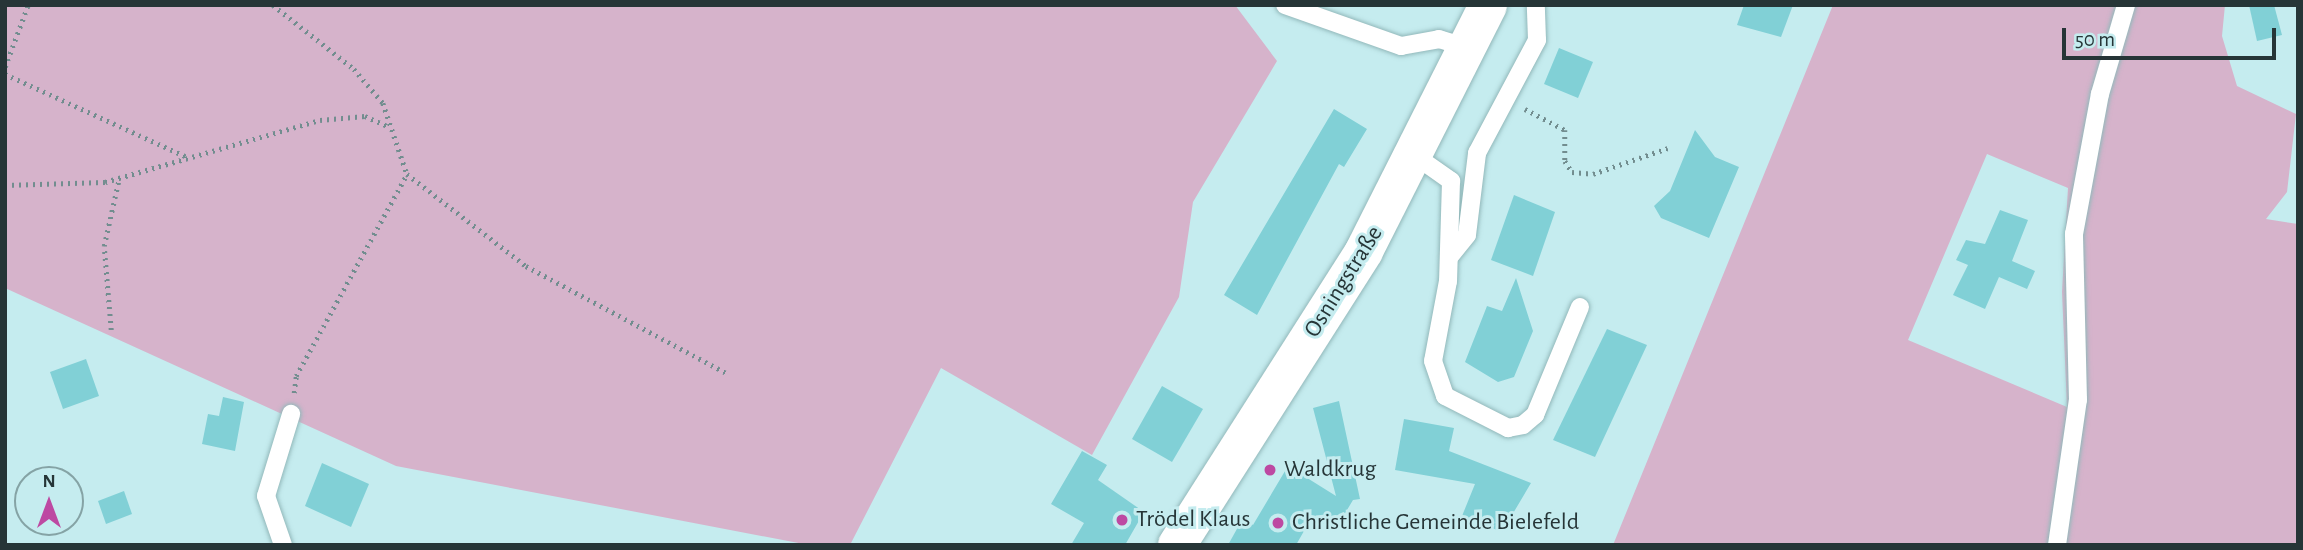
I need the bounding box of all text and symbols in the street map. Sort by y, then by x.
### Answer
scale bar [2065,14,2278,58]
text: 50 m [2075,29,2115,50]
street label: Osningstraße [1298,221,1390,343]
place label: Waldkrug [1284,456,1376,484]
marker: Waldkrug [1262,462,1278,478]
north arrow [14,466,84,536]
text: N [42,472,56,491]
place label: Trödel Klaus [1136,506,1250,534]
place label: Christliche Gemeinde Bielefeld [1292,509,1579,537]
marker: Trödel Klaus [1114,512,1130,528]
marker: Christliche Gemeinde Bielefeld [1270,515,1286,531]

